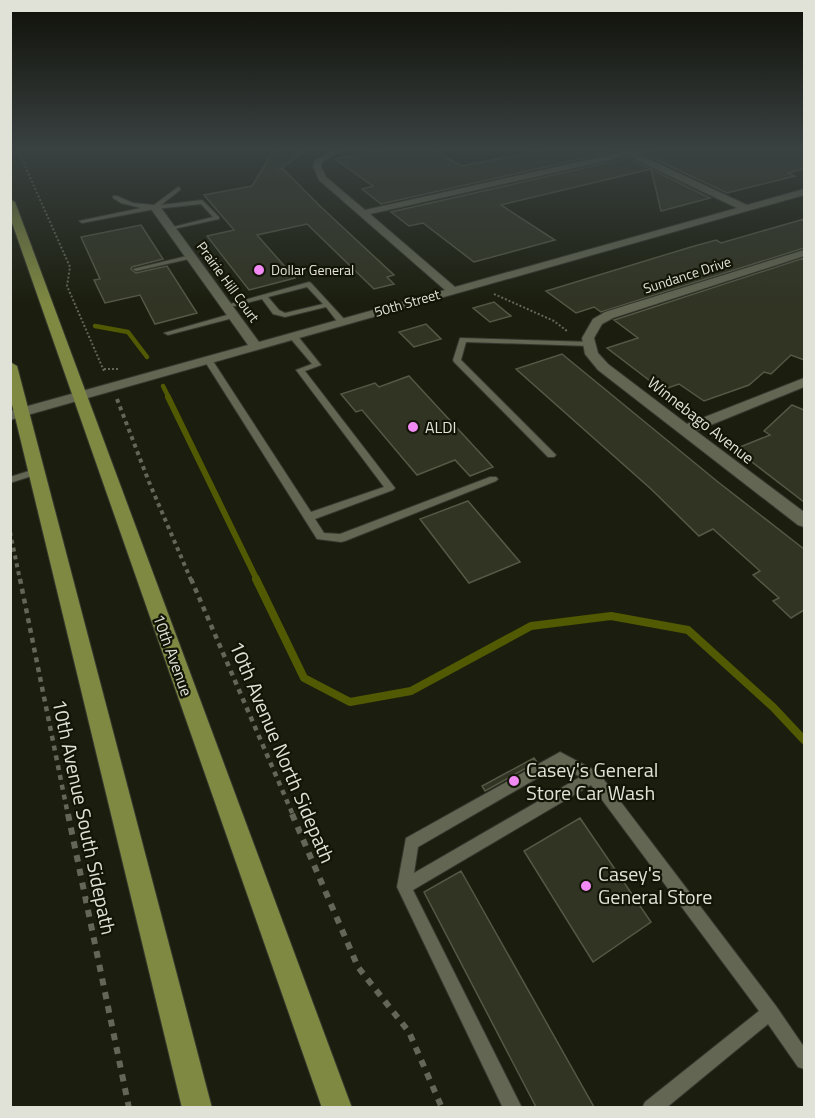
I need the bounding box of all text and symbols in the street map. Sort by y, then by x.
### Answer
street label: Prairie Hill Court [192,237,265,327]
street label: Sundance Drive [640,250,733,299]
place label: Dollar General [271,259,354,280]
marker: Dollar General [252,263,266,277]
street label: 50th Street [372,283,442,322]
street label: Winnebago Avenue [643,371,759,469]
place label: ALDI [425,415,456,439]
marker: ALDI [406,420,420,434]
street label: 10th Avenue [147,611,199,699]
street label: 10th Avenue North Sidepath [222,636,343,868]
street label: 10th Avenue South Sidepath [44,696,125,937]
place label: Casey's General Store Car Wash [526,754,658,808]
marker: Casey's General Store Car Wash [507,774,521,788]
place label: Casey's General Store [598,858,712,912]
marker: Casey's General Store [579,879,593,893]

